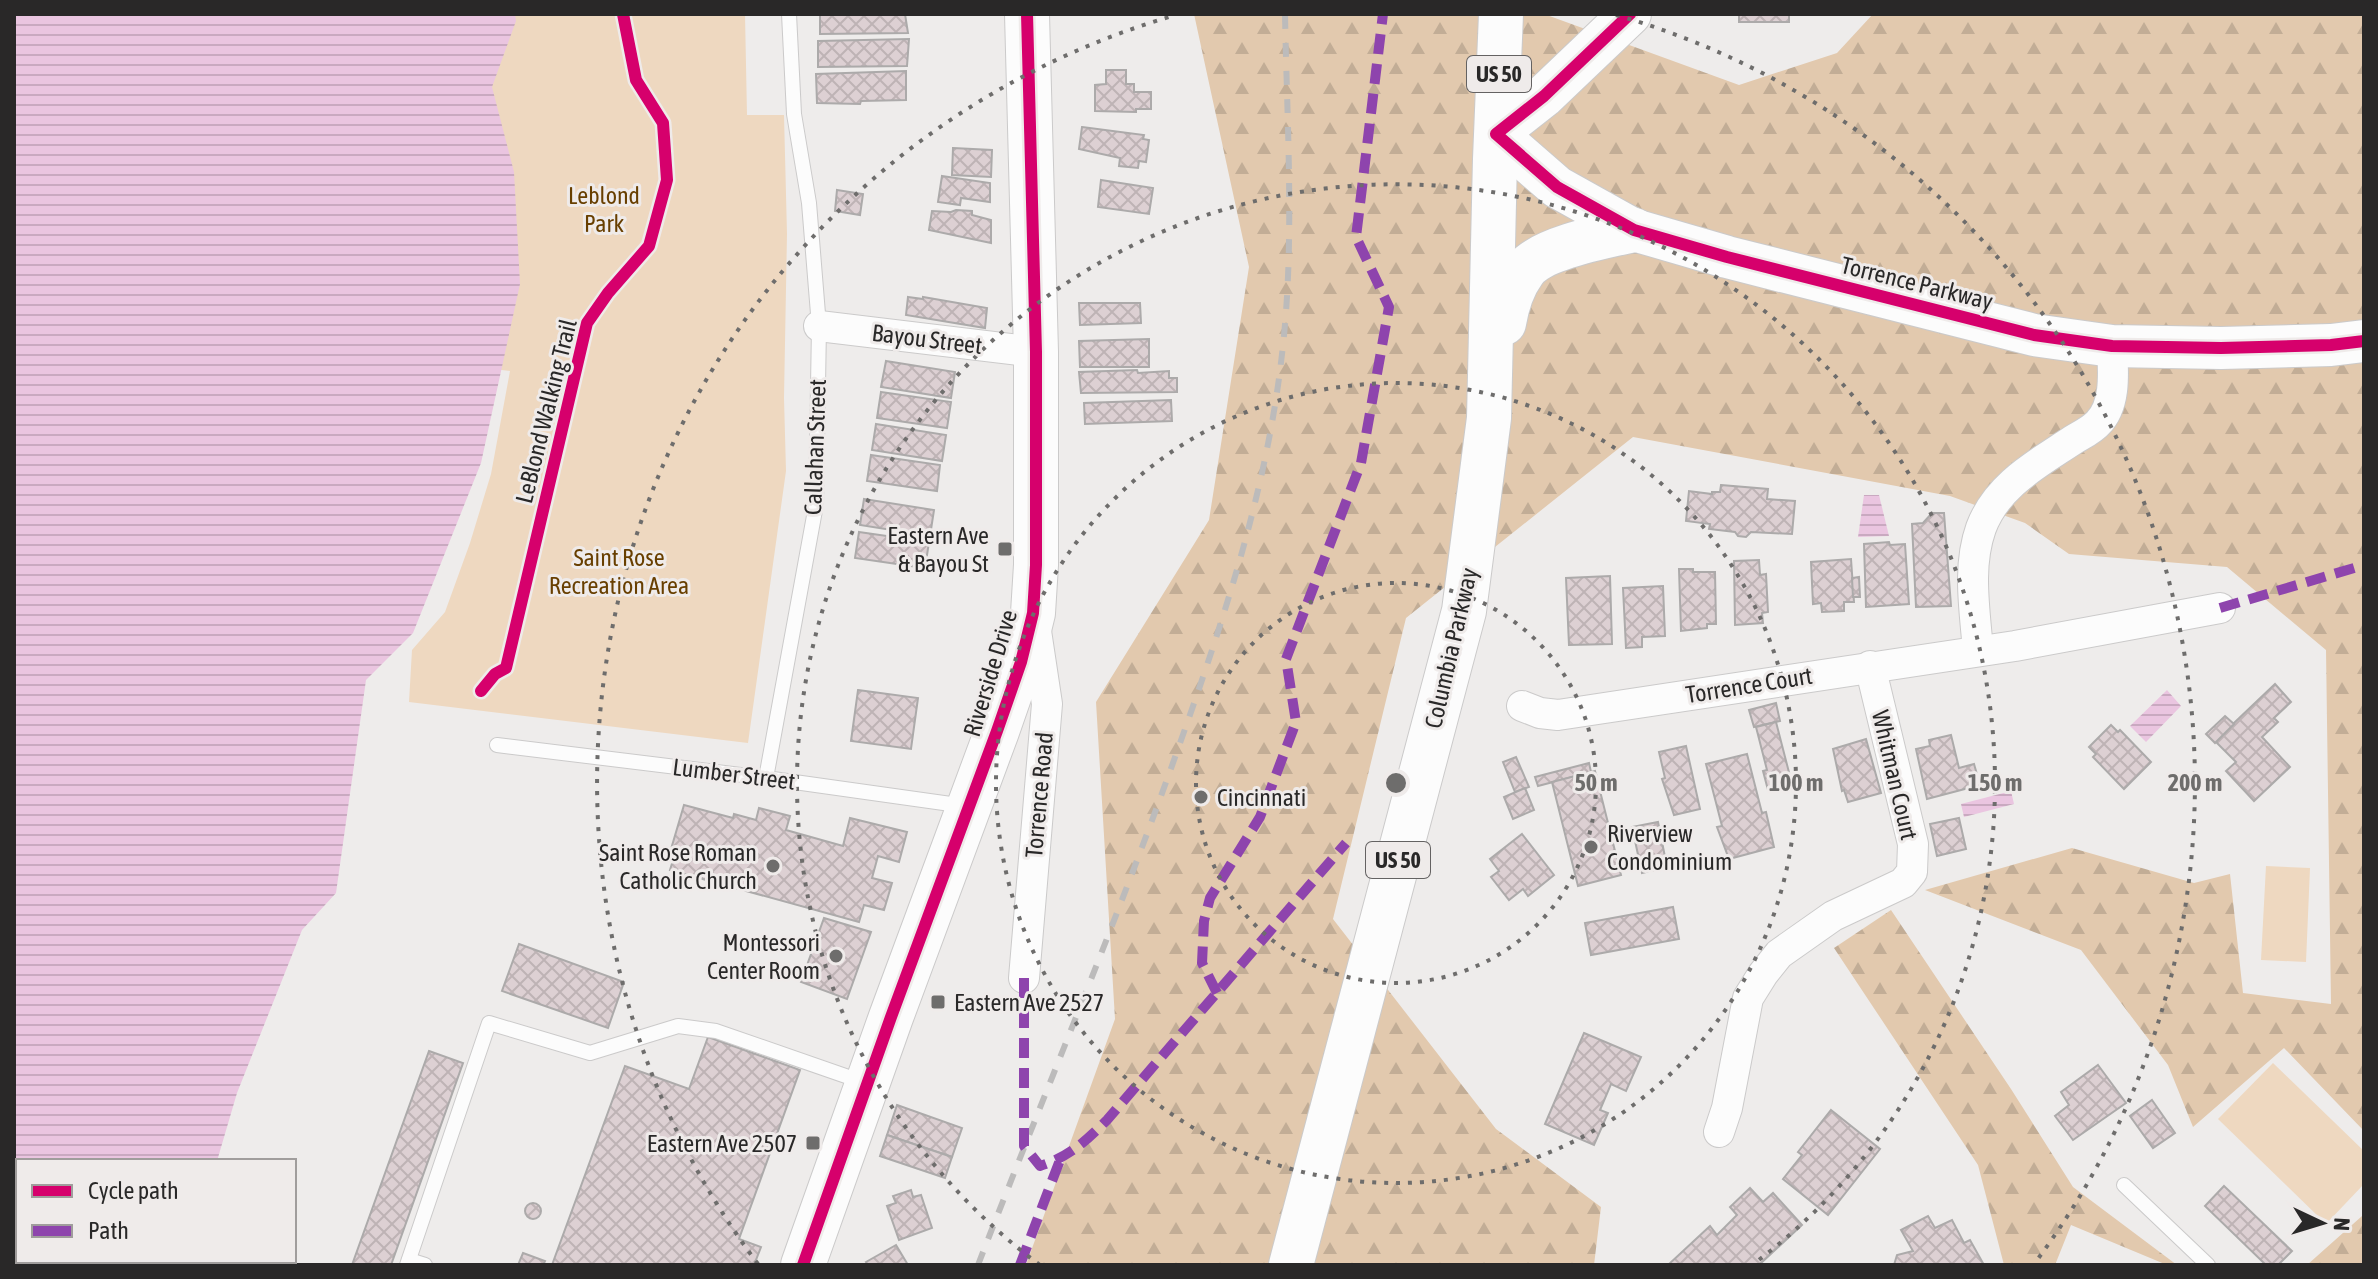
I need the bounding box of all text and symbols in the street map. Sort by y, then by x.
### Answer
road number: US 50 [1467,56,1531,92]
park label: Leblond Park [568,182,640,237]
street label: Torrence Parkway [1838,251,1996,315]
street label: LeBlond Walking Trail [510,316,582,506]
street label: Bayou Street [870,319,984,359]
street label: Callahan Street [799,378,831,516]
place label: Eastern Ave & Bayou St [887,522,989,577]
marker: Eastern Ave & Bayou St [996,540,1014,558]
park label: Saint Rose Recreation Area [549,544,689,599]
street label: Columbia Parkway [1419,565,1483,731]
street label: Riverside Drive [958,606,1022,740]
street label: Torrence Court [1684,662,1814,708]
street label: Whitman Court [1867,708,1923,843]
street label: Torrence Road [1020,731,1058,859]
street label: Lumber Street [671,753,797,795]
centre of rings [1382,769,1410,797]
text: 50 m [1574,769,1618,796]
text: 100 m [1769,769,1823,796]
text: 150 m [1968,769,2022,796]
text: 200 m [2168,769,2222,796]
place label: Cincinnati [1217,784,1306,811]
marker: Cincinnati [1192,788,1210,806]
place label: Riverview Condominium [1607,820,1732,875]
marker: Riverview Condominium [1582,838,1600,856]
place label: Saint Rose Roman Catholic Church [599,839,757,894]
road number: US 50 [1366,842,1430,878]
marker: Saint Rose Roman Catholic Church [764,857,782,875]
place label: Montessori Center Room [707,929,820,984]
marker: Montessori Center Room [827,947,845,965]
place label: Eastern Ave 2527 [954,989,1104,1016]
marker: Eastern Ave 2527 [929,993,947,1011]
place label: Eastern Ave 2507 [647,1130,797,1157]
marker: Eastern Ave 2507 [804,1134,822,1152]
legend [16,1159,296,1263]
text: Cycle path [88,1177,179,1204]
north arrow [2282,1183,2362,1263]
text: Path [88,1217,129,1244]
text: N [2329,1217,2355,1232]

